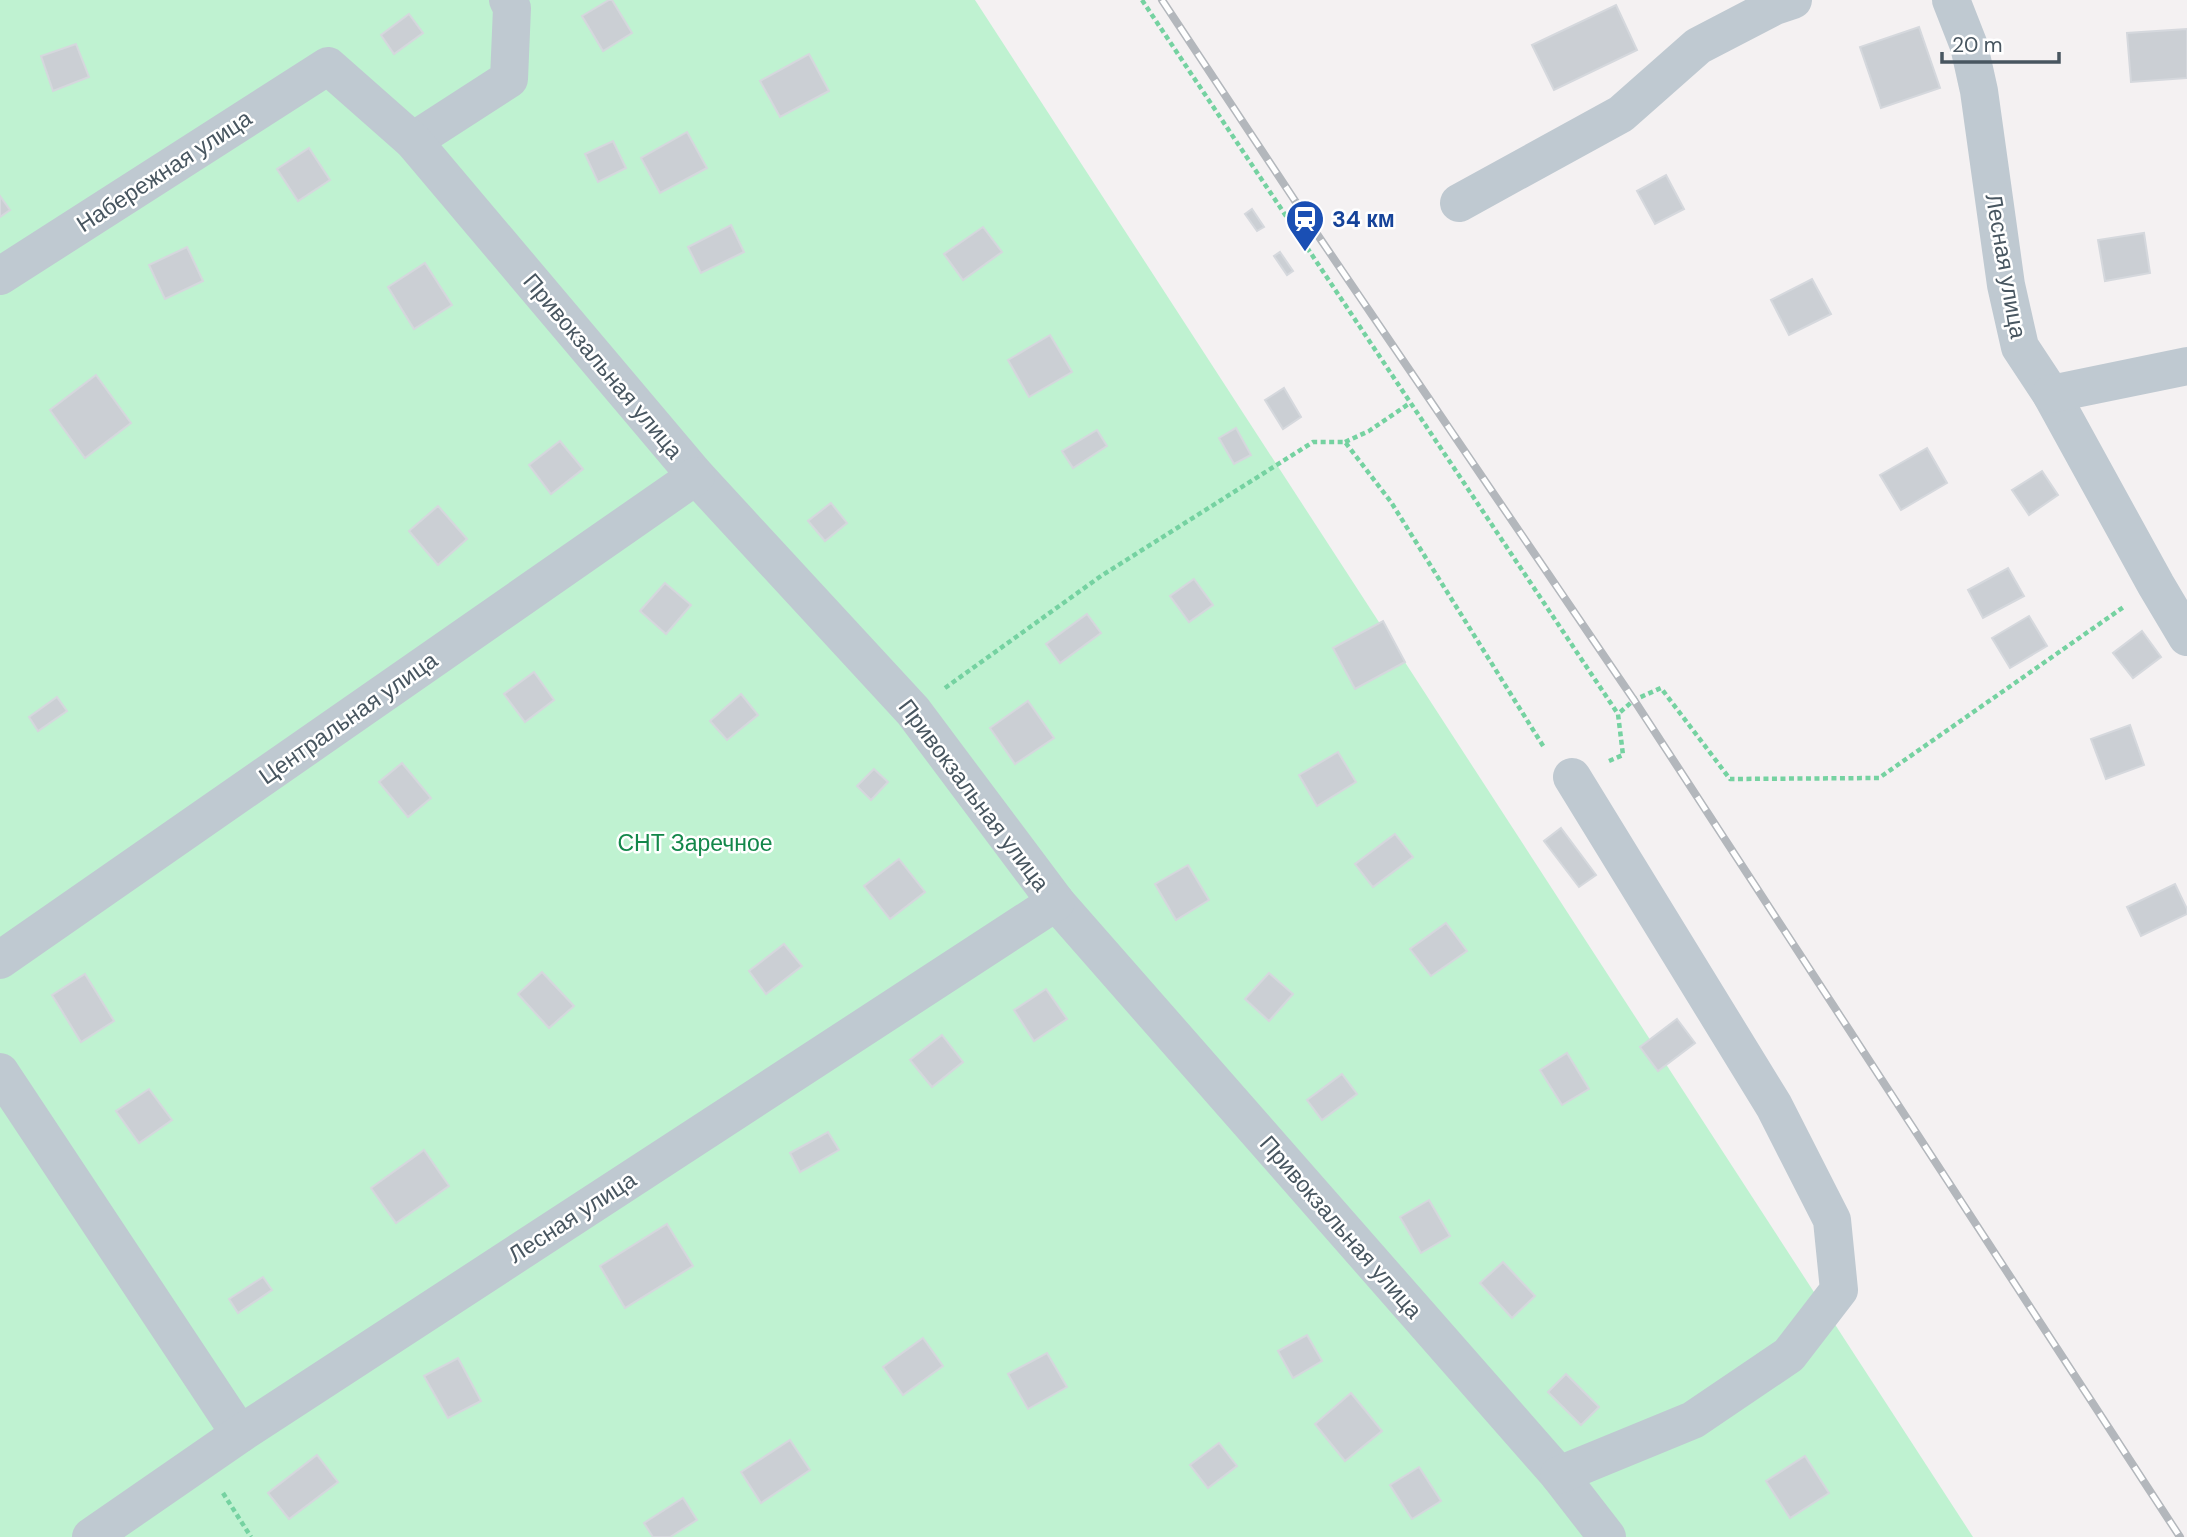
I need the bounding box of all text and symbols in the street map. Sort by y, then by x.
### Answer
scale bar [1942,21,2059,65]
text: 20 m [1952,31,2003,59]
street label: Набережная улица [71,103,258,239]
street label: Лесная улица [1978,191,2034,341]
station icon: 34 км [1284,198,1326,253]
place label: 34 км [1332,204,1395,234]
street label: Привокзальная улица [517,267,690,465]
street label: Центральная улица [253,645,443,791]
street label: Привокзальная улица [892,693,1056,897]
park label: СНТ Заречное [617,828,773,858]
street label: Привокзальная улица [1253,1129,1429,1325]
street label: Лесная улица [502,1164,642,1270]

